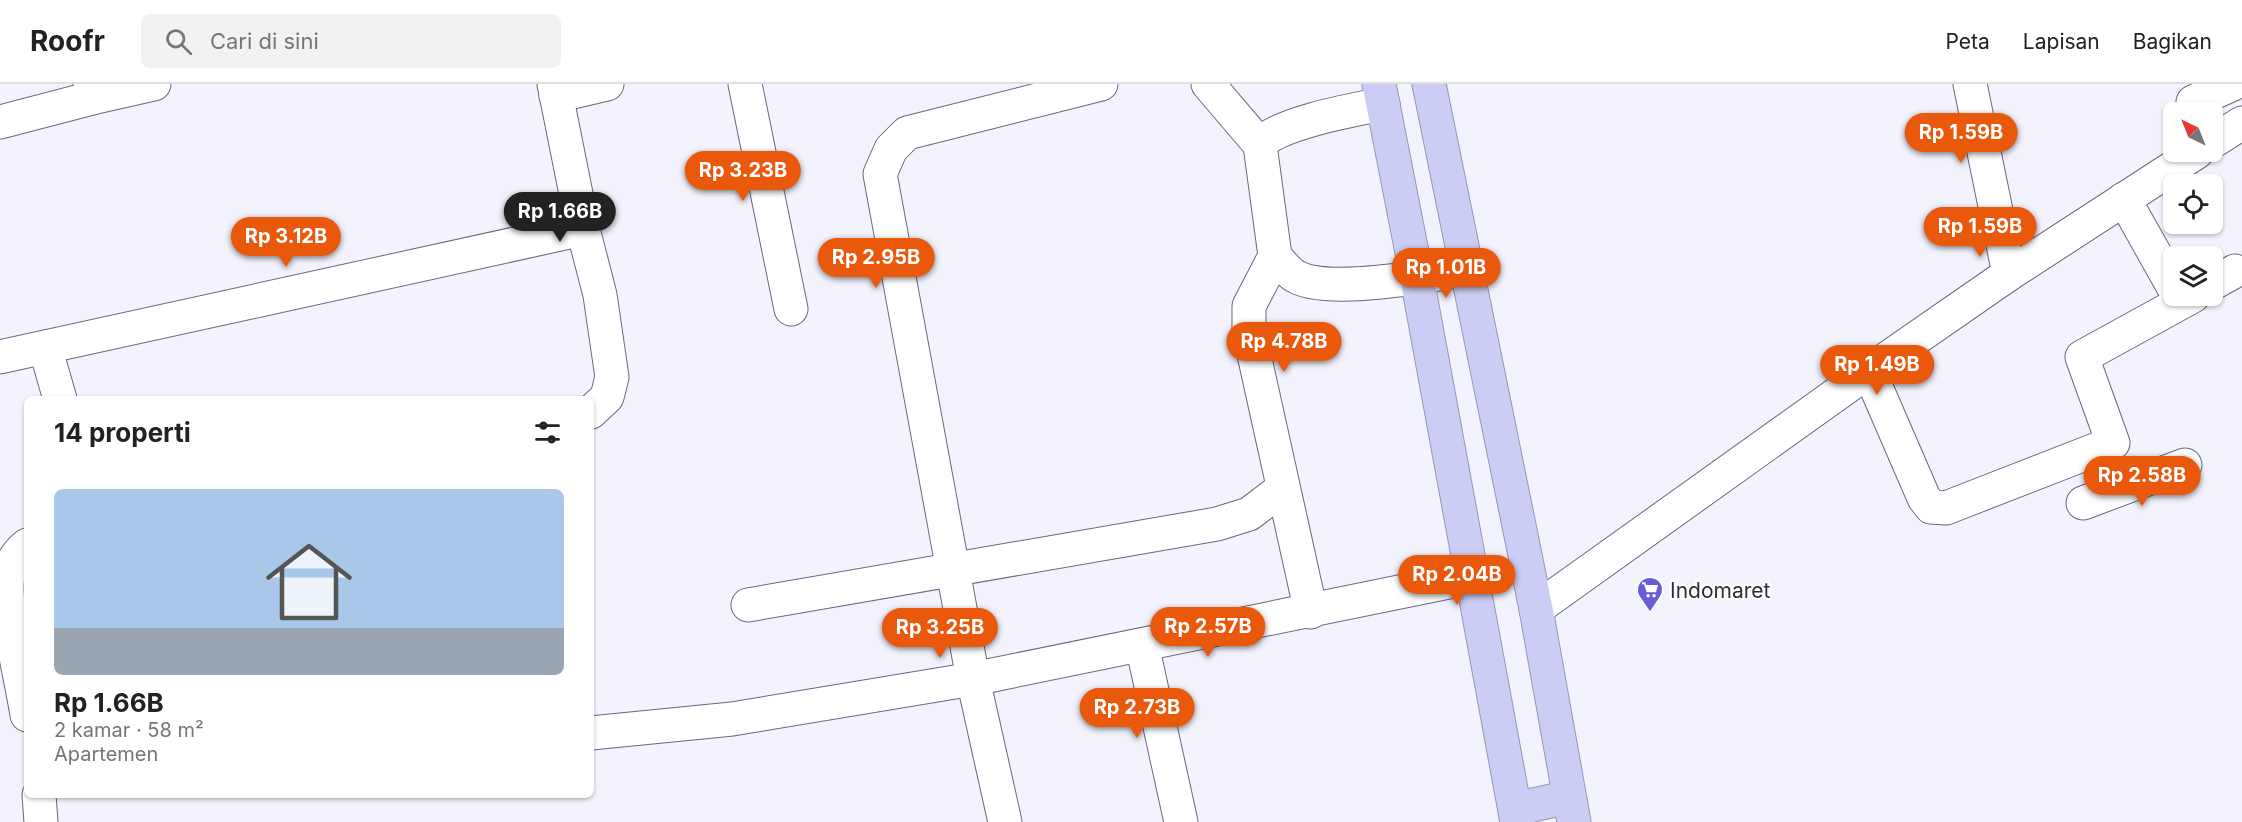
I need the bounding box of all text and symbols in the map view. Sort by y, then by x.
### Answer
search box [141,14,561,68]
text: Roofr [30,24,105,58]
icon: search [162,25,195,58]
text: Cari di sini [210,28,319,54]
text: Peta [1946,29,1990,54]
text: Lapisan [2023,29,2100,54]
text: Bagikan [2133,29,2212,54]
north arrow [2163,102,2223,162]
map controls [2163,102,2223,306]
pin: Rp 1.59B [1899,113,2023,164]
text: Rp 1.59B [1919,120,2003,144]
pin: Rp 3.23B [681,151,805,202]
text: Rp 3.23B [699,158,787,182]
button: locate [2163,174,2223,234]
pin: Rp 1.66B [498,192,622,243]
text: Rp 1.66B [518,199,602,223]
pin: Rp 1.59B [1918,207,2042,258]
text: Rp 1.59B [1938,214,2022,238]
pin: Rp 3.12B [224,217,348,268]
text: Rp 3.12B [245,224,327,248]
pin: Rp 2.95B [814,238,938,289]
text: Rp 2.95B [832,245,920,269]
button: layers [2163,246,2223,306]
pin: Rp 1.01B [1384,248,1508,299]
text: Rp 1.01B [1406,255,1486,279]
pin: Rp 4.78B [1222,322,1346,373]
text: Rp 4.78B [1240,329,1328,353]
pin: Rp 1.49B [1815,345,1939,396]
text: Rp 1.49B [1834,352,1920,376]
icon: filters [531,416,564,449]
text: 14 properti [54,417,191,448]
pin: Rp 2.58B [2080,456,2204,507]
text: Rp 2.58B [2098,463,2186,487]
icon: home [255,528,363,636]
pin: Rp 2.04B [1395,555,1519,606]
text: Rp 2.04B [1412,562,1502,586]
supermarket icon: Indomaret [1635,575,1665,613]
place label: Indomaret [1670,578,1770,603]
pin: Rp 2.57B [1146,607,1270,658]
pin: Rp 3.25B [878,608,1002,659]
text: Rp 2.57B [1164,614,1252,638]
text: Rp 3.25B [896,615,984,639]
text: Rp 1.66B [54,687,164,718]
pin: Rp 2.73B [1075,688,1199,739]
text: Rp 2.73B [1094,695,1180,719]
text: 2 kamar · 58 m² [54,718,204,742]
text: Apartemen [54,742,158,766]

